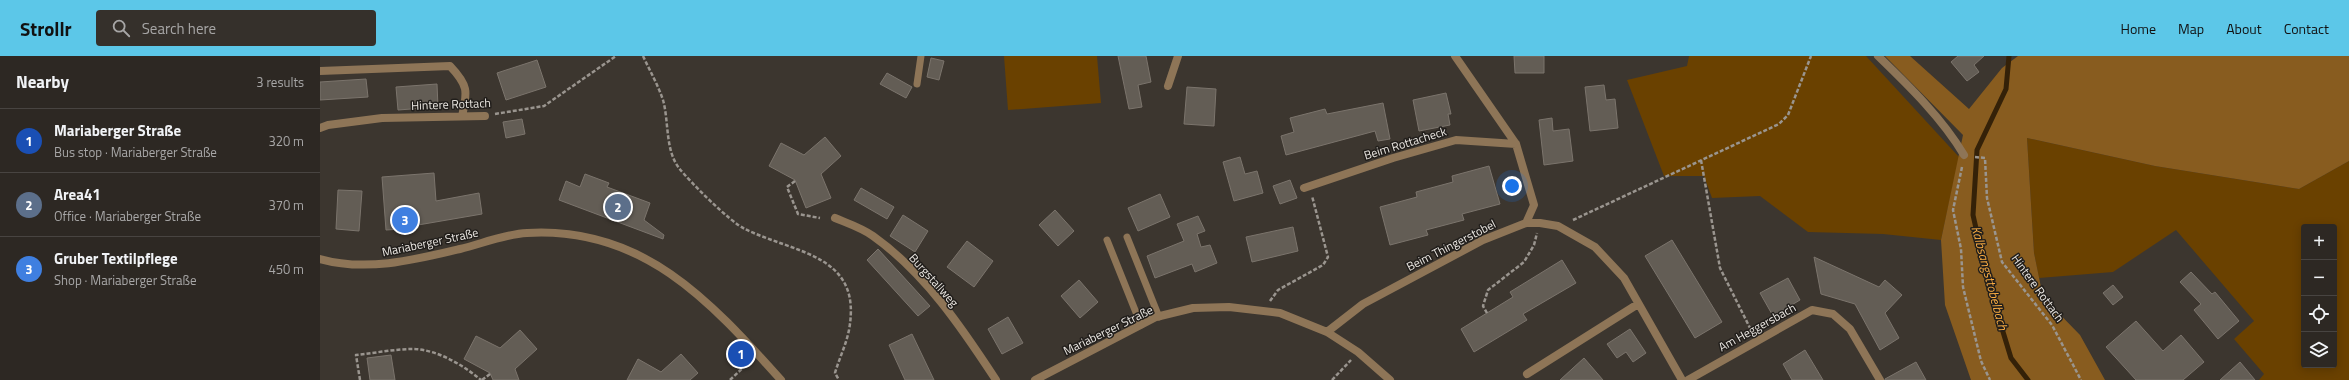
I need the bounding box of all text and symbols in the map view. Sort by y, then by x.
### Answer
search box [96,10,376,46]
text: Strollr [20,14,72,43]
icon: search [110,17,132,39]
text: Search here [142,17,216,40]
text: Home [2121,18,2156,39]
text: Map [2178,18,2204,39]
text: About [2226,18,2262,39]
text: Contact [2284,18,2329,39]
text: Nearby [16,69,69,95]
text: 3 results [256,72,304,92]
street label: Hintere Rottach [411,93,491,115]
text: Mariaberger Straße [54,119,181,142]
street label: Beim Rottacheck [1361,121,1449,165]
text: 1 [25,131,33,151]
text: 320 m [268,131,304,151]
text: Bus stop · Mariaberger Straße [54,142,217,162]
your location [1502,176,1522,196]
text: Area41 [54,183,101,206]
pin: 2 [605,192,631,222]
text: 2 [25,195,33,215]
text: 370 m [268,195,304,215]
pin: 3 [392,205,418,235]
text: Office · Mariaberger Straße [54,206,201,226]
street label: Beim Thingerstobel [1403,214,1499,276]
street label: Mariaberger Straße [380,223,480,261]
water label: Kalbsangsttobelbach [1966,224,2014,333]
map controls [2301,224,2337,368]
button: + [2301,224,2337,260]
text: Gruber Textilpflege [54,247,178,270]
street label: Burgstallweg [905,249,963,311]
street label: Hintere Rottach [2007,250,2069,326]
text: 3 [25,259,33,279]
text: 450 m [268,259,304,279]
button: − [2301,260,2337,296]
text: Shop · Mariaberger Straße [54,270,197,290]
button: locate [2301,296,2337,332]
street label: Am Heggersbach [1715,298,1799,356]
street label: Mariaberger Straße [1060,300,1156,360]
button: layers [2301,332,2337,368]
pin: 1 [728,339,754,369]

